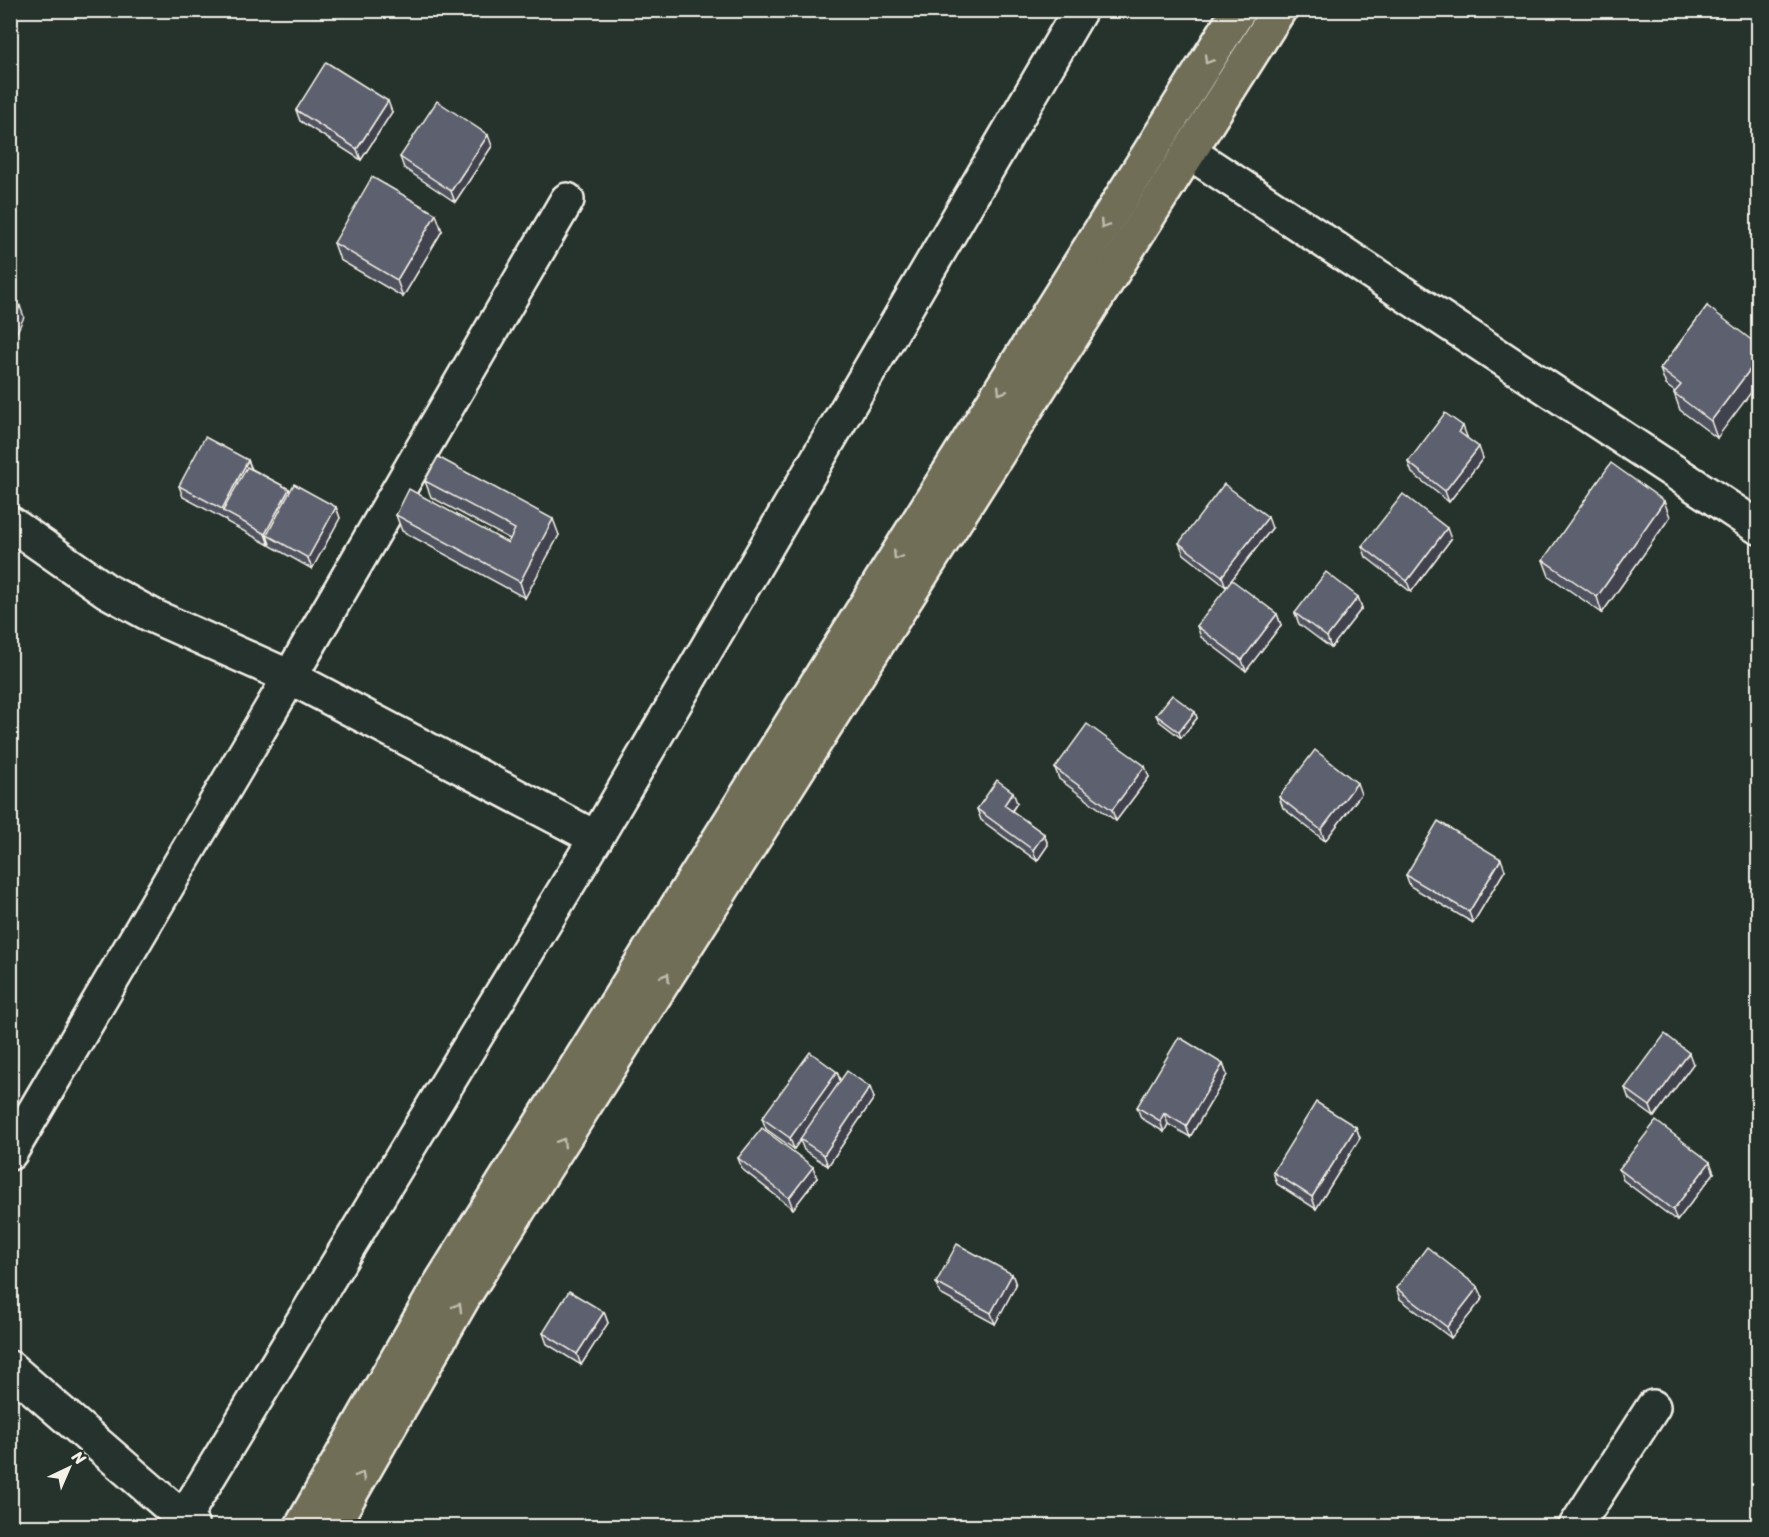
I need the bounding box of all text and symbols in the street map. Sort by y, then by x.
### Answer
one-way arrow [1203,54,1215,64]
one-way arrow [1100,219,1112,229]
one-way arrow [997,384,1008,395]
one-way arrow [893,550,905,560]
one-way arrow [659,973,671,983]
one-way arrow [555,1138,566,1149]
one-way arrow [451,1303,462,1313]
north arrow [39,1438,99,1498]
text: N [64,1443,94,1472]
one-way arrow [354,1472,365,1482]

